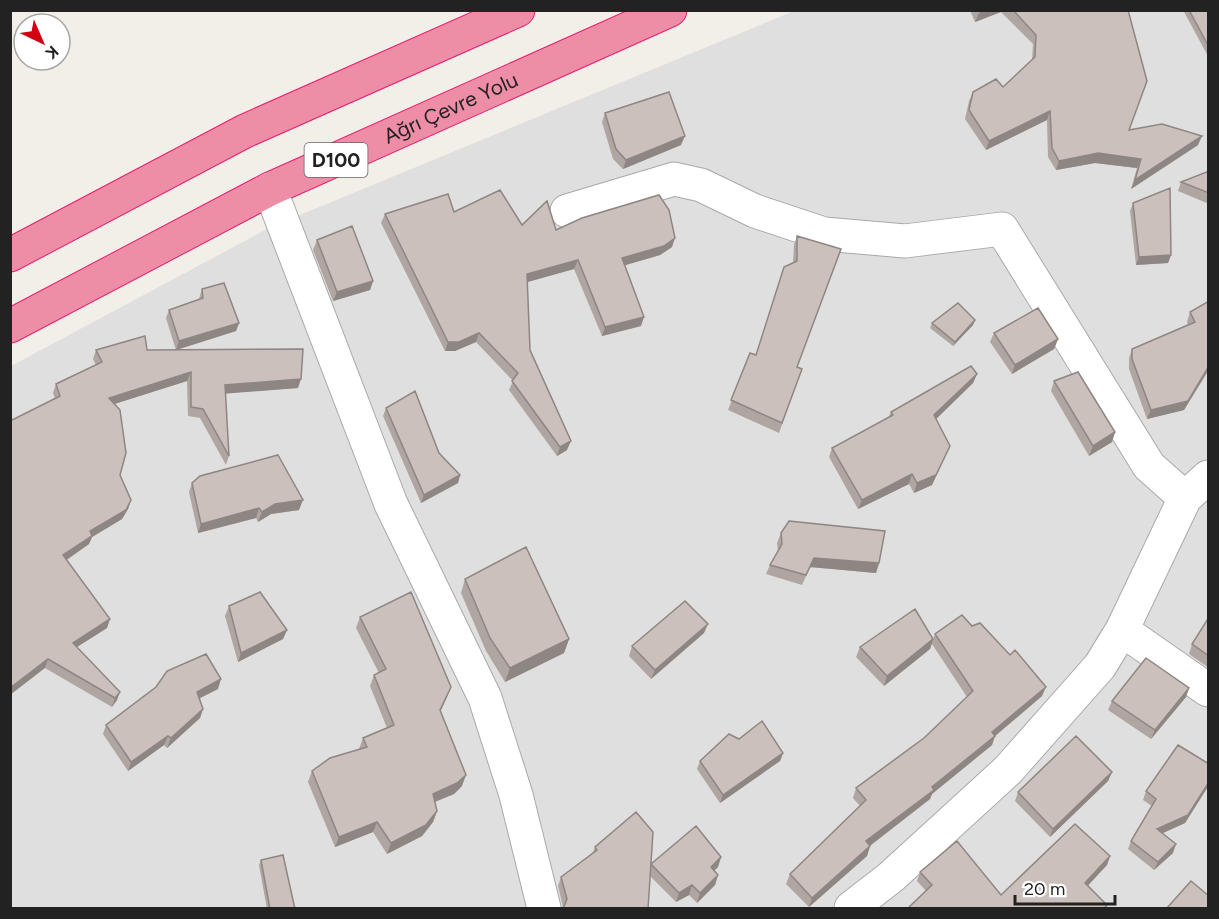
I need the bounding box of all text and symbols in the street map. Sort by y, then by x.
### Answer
north arrow [12,12,72,72]
text: K [41,42,63,63]
street label: Ağrı Çevre Yolu [380,67,522,149]
road number: D100 [304,143,368,177]
scale bar [1015,868,1116,906]
text: 20 m [1024,878,1065,900]

